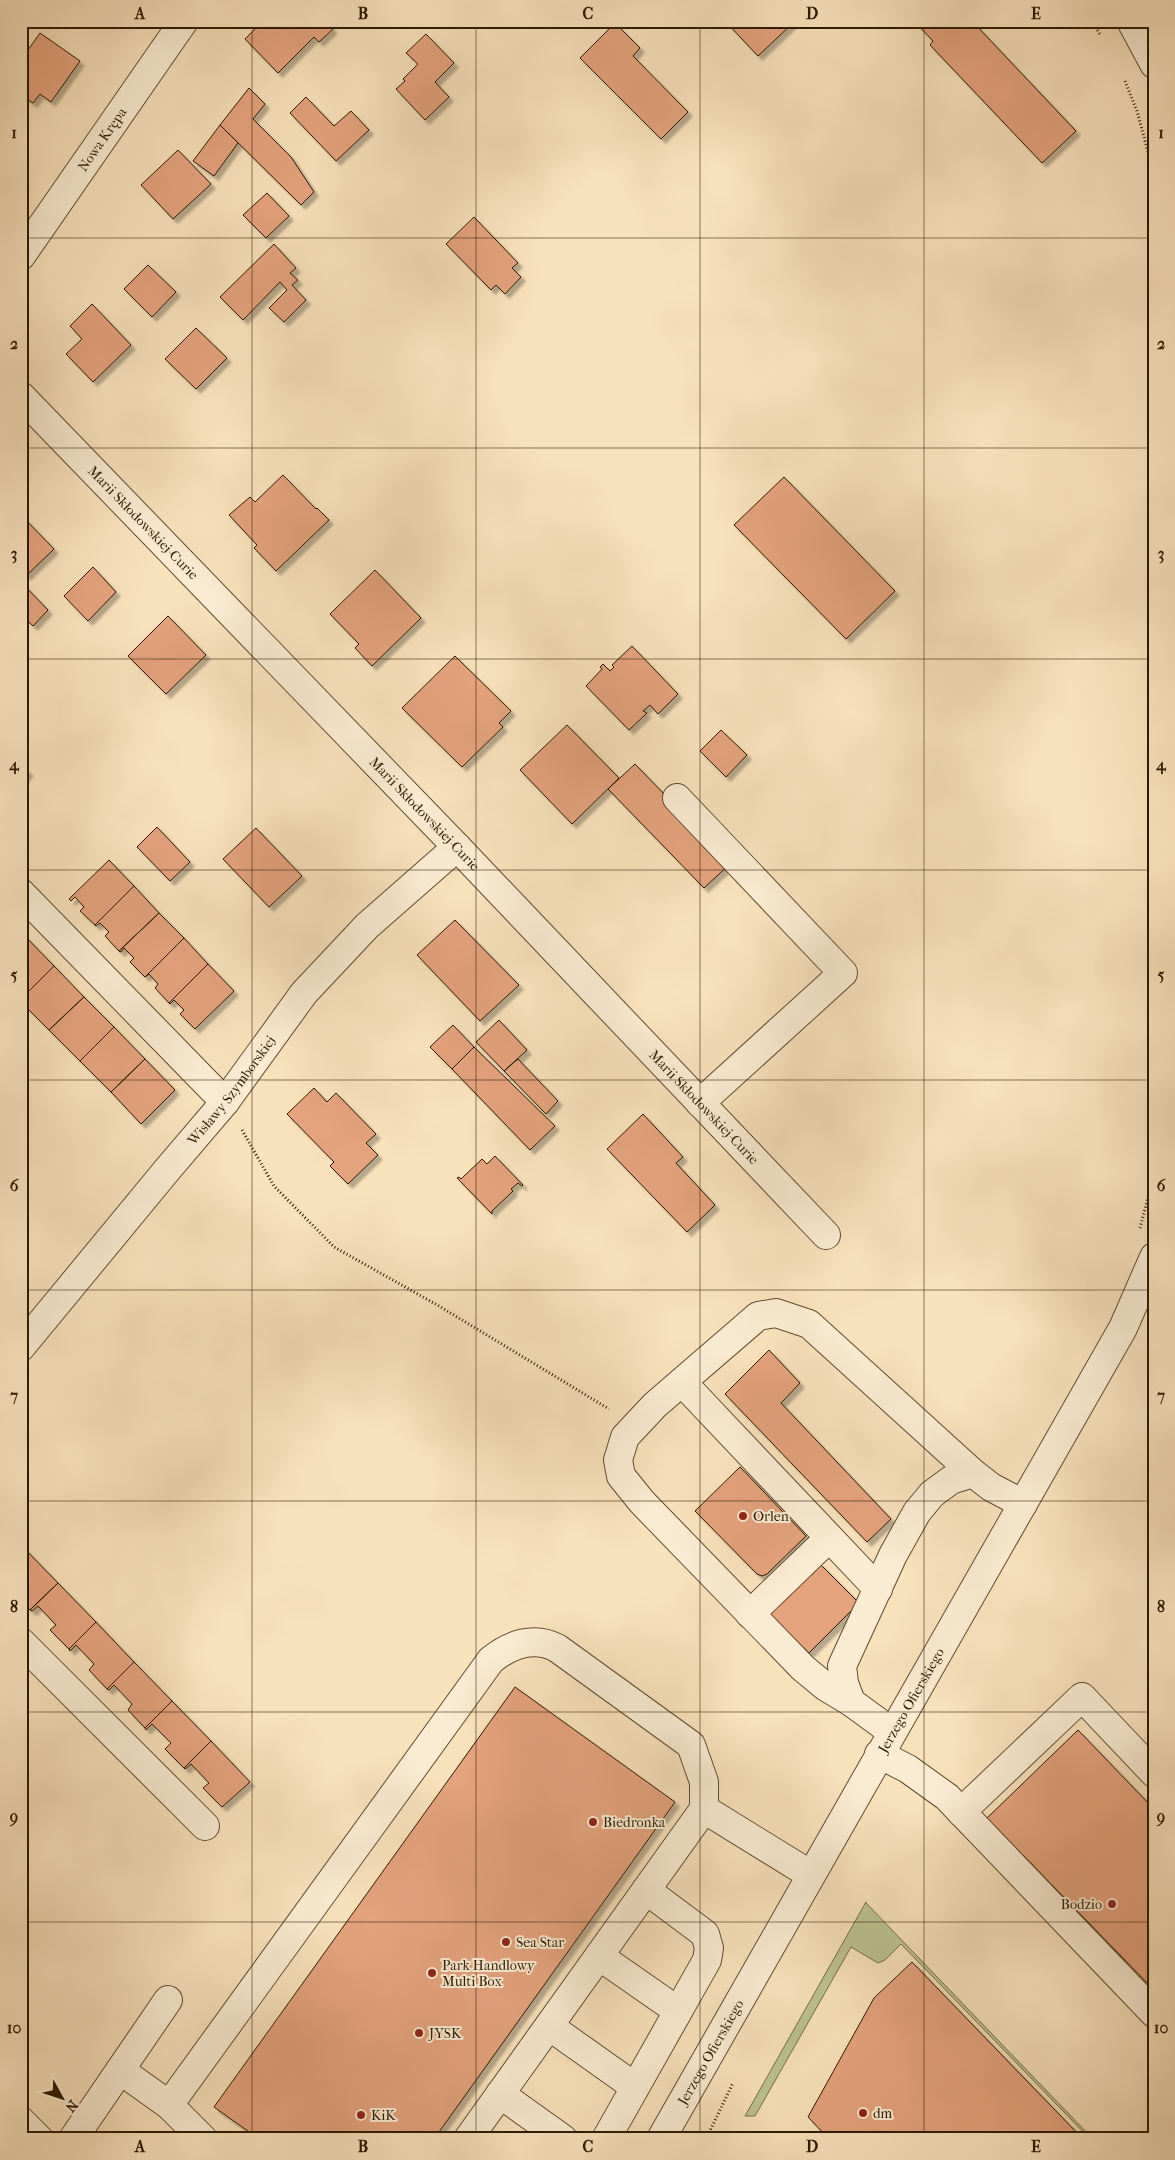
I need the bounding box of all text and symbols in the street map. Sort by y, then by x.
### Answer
text: A [134,4,146,23]
text: B [358,4,368,23]
text: C [583,4,594,23]
text: D [806,4,818,23]
text: E [1031,4,1041,23]
street label: Nowa Krępa [74,104,130,175]
text: 1 [11,123,17,142]
text: 1 [1158,123,1164,142]
text: 2 [10,334,18,353]
text: 2 [1157,334,1165,353]
street label: Marii Skłodowskiej-Curie [85,462,202,583]
text: 3 [11,544,17,564]
text: 3 [1158,544,1164,564]
street label: Marii Skłodowskiej-Curie [366,753,484,874]
text: 4 [8,755,20,775]
text: 4 [1155,755,1167,775]
text: 5 [11,965,18,984]
text: 5 [1158,965,1165,984]
street label: Wisławy Szymborskiej [183,1032,279,1149]
street label: Marii Skłodowskiej-Curie [646,1046,763,1168]
text: 6 [10,1176,19,1195]
text: 6 [1157,1176,1166,1195]
text: 7 [9,1386,18,1405]
text: 7 [1156,1386,1165,1405]
place label: Orlen [753,1508,789,1525]
marker: Orlen [737,1510,749,1522]
text: 8 [10,1597,18,1616]
text: 8 [1157,1597,1165,1616]
street label: Jerzego Ofierskiego [874,1645,948,1757]
text: 9 [9,1807,18,1827]
text: 9 [1156,1807,1165,1827]
place label: Biedronka [603,1814,666,1831]
marker: Biedronka [587,1816,599,1828]
place label: Bodzio [1061,1896,1102,1913]
marker: Bodzio [1106,1898,1118,1910]
place label: Sea Star [516,1934,564,1951]
marker: Sea Star [500,1936,512,1948]
place label: Park Handlowy Multi Box [442,1957,535,1990]
marker: Park Handlowy Multi Box [426,1967,438,1979]
street label: Jerzego Ofierskiego [673,1996,747,2109]
text: 10 [7,2018,21,2037]
text: 10 [1154,2018,1168,2037]
place label: JYSK [428,2025,462,2042]
marker: JYSK [413,2027,425,2039]
north arrow [38,2072,88,2122]
text: N [61,2097,82,2116]
place label: dm [873,2105,893,2122]
place label: KiK [371,2107,396,2124]
marker: dm [857,2107,869,2119]
marker: KiK [355,2109,367,2121]
text: A [134,2137,146,2156]
text: B [358,2137,368,2156]
text: C [583,2137,594,2156]
text: D [806,2137,818,2156]
text: E [1031,2137,1041,2156]

